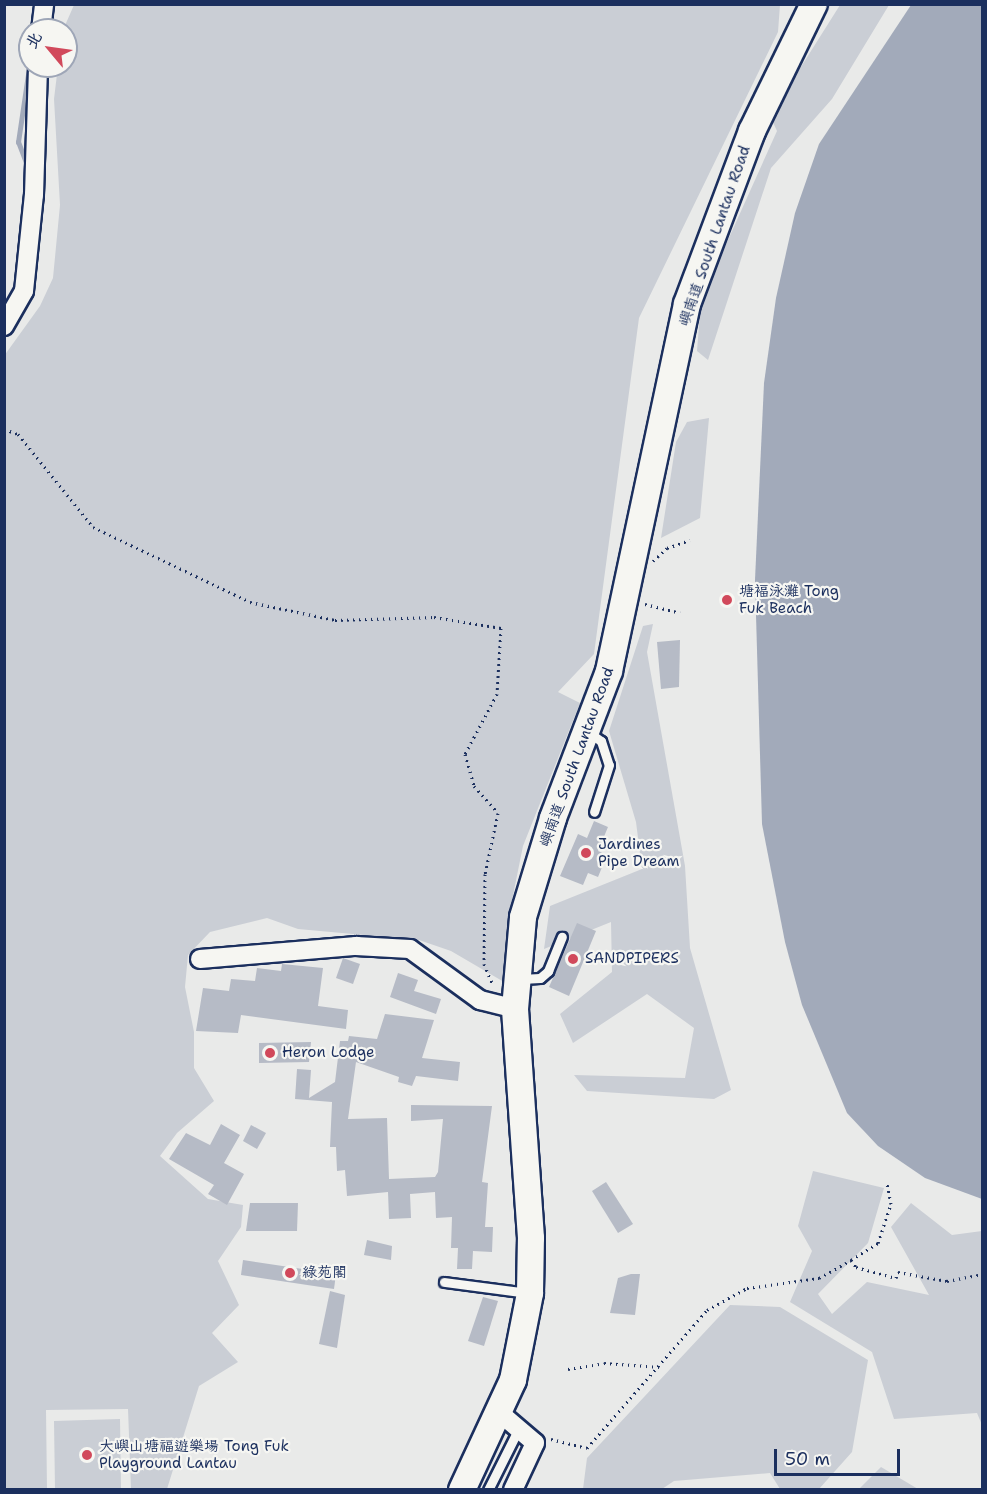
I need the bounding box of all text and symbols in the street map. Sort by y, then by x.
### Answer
north arrow [18,18,78,78]
text: 北 [20,28,47,52]
street label: 嶼南道 South Lantau Road [676,143,754,329]
place label: 塘褔泳灘 Tong Fuk Beach [739,582,839,617]
marker: 塘褔泳灘 Tong Fuk Beach [720,593,734,607]
street label: 嶼南道 South Lantau Road [536,665,618,849]
place label: Jardines Pipe Dream [598,835,680,870]
marker: Jardines Pipe Dream [579,846,593,860]
place label: SANDPIPERS [585,950,679,968]
marker: SANDPIPERS [566,952,580,966]
place label: Heron Lodge [282,1044,375,1062]
marker: Heron Lodge [263,1046,277,1060]
place label: 綠苑閣 [302,1264,347,1282]
marker: 綠苑閣 [283,1266,297,1280]
place label: 大嶼山塘福遊樂場 Tong Fuk Playground Lantau [99,1437,289,1472]
scale bar [777,1437,903,1475]
text: 50 m [785,1447,830,1471]
marker: 大嶼山塘福遊樂場 Tong Fuk Playground Lantau [80,1448,94,1462]

